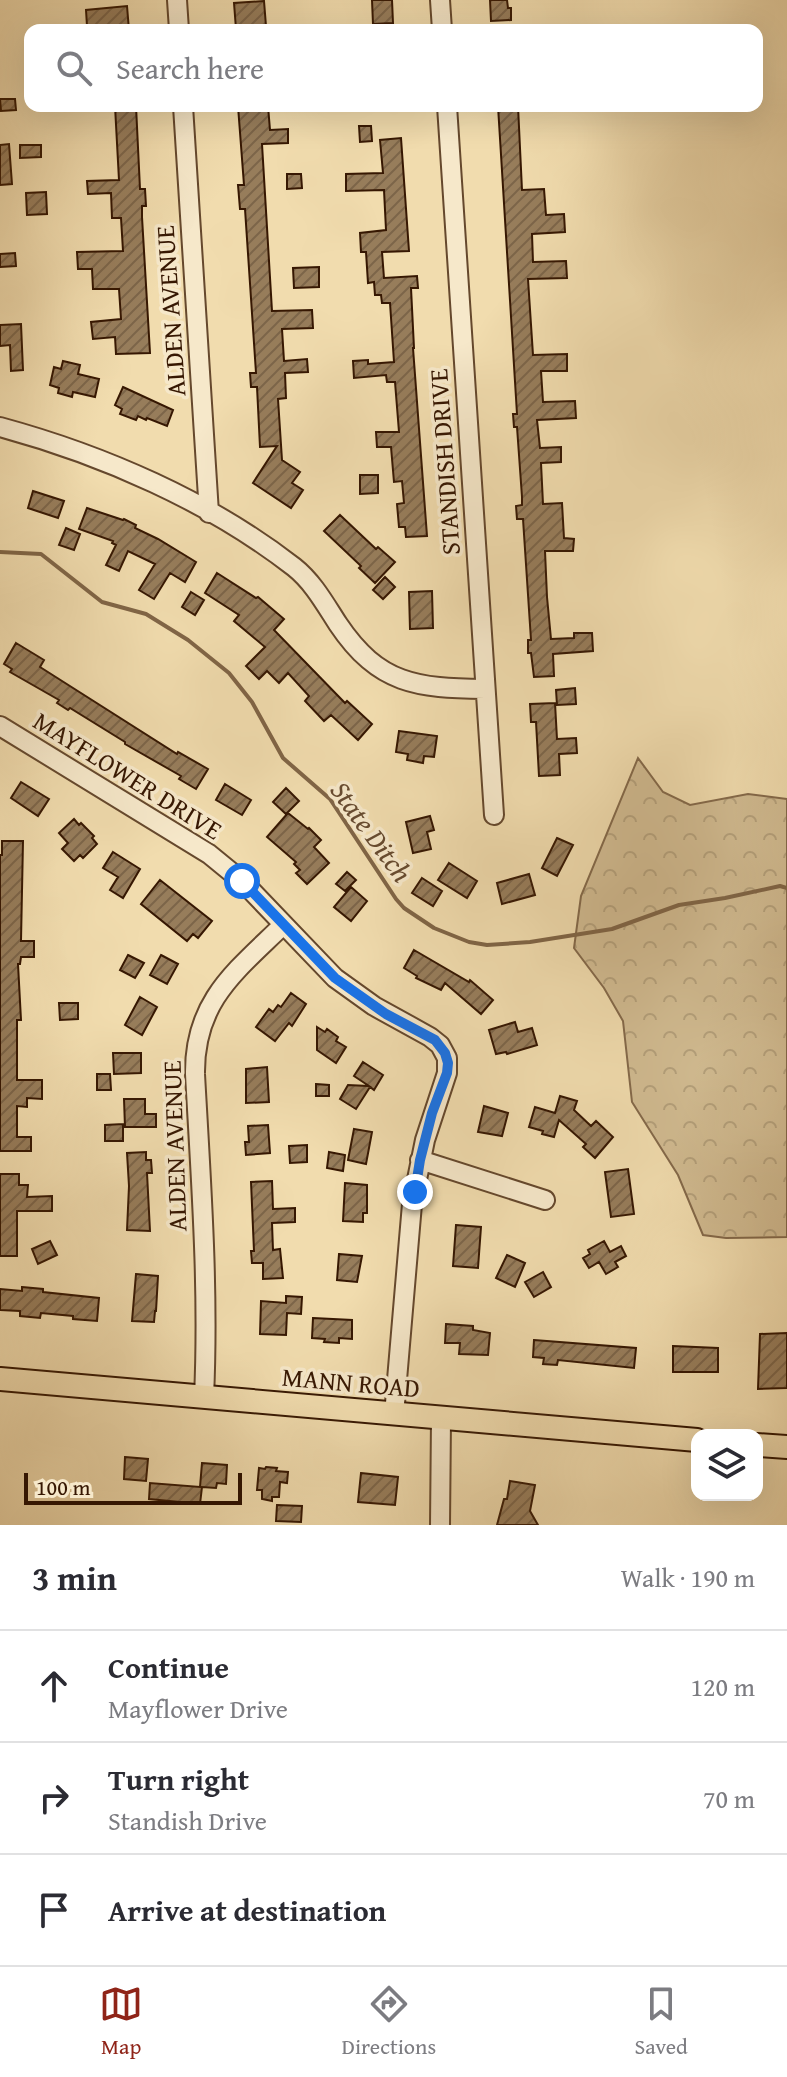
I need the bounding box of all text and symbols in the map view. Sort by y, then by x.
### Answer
search box [24,24,763,112]
icon: search [52,46,96,90]
text: Search here [116,46,264,90]
street label: ALDEN AVENUE [145,224,195,398]
street label: STANDISH DRIVE [418,367,470,557]
street label: MAYFLOWER DRIVE [26,701,230,849]
water label: State Ditch [321,772,423,890]
route start [224,863,260,899]
street label: ALDEN AVENUE [152,1060,196,1232]
route end [397,1174,433,1210]
street label: MANN ROAD [280,1357,422,1407]
map controls [691,1429,763,1501]
button: layers [691,1429,763,1501]
scale bar [24,1469,242,1505]
text: 100 m [36,1471,91,1503]
text: 3 min [32,1553,117,1602]
text: Walk · 190 m [621,1558,755,1597]
text: Continue [108,1645,229,1689]
icon: ahead [32,1664,76,1708]
text: 120 m [690,1667,755,1706]
text: Mayflower Drive [108,1689,288,1728]
text: Turn right [108,1757,249,1801]
icon: right [32,1776,76,1820]
text: 70 m [703,1779,755,1818]
text: Standish Drive [108,1801,267,1840]
icon: arrive [32,1888,76,1932]
text: Arrive at destination [108,1888,386,1932]
tab: Map [99,1982,143,2062]
tab: Directions [342,1982,436,2062]
tab: Saved [635,1982,688,2062]

